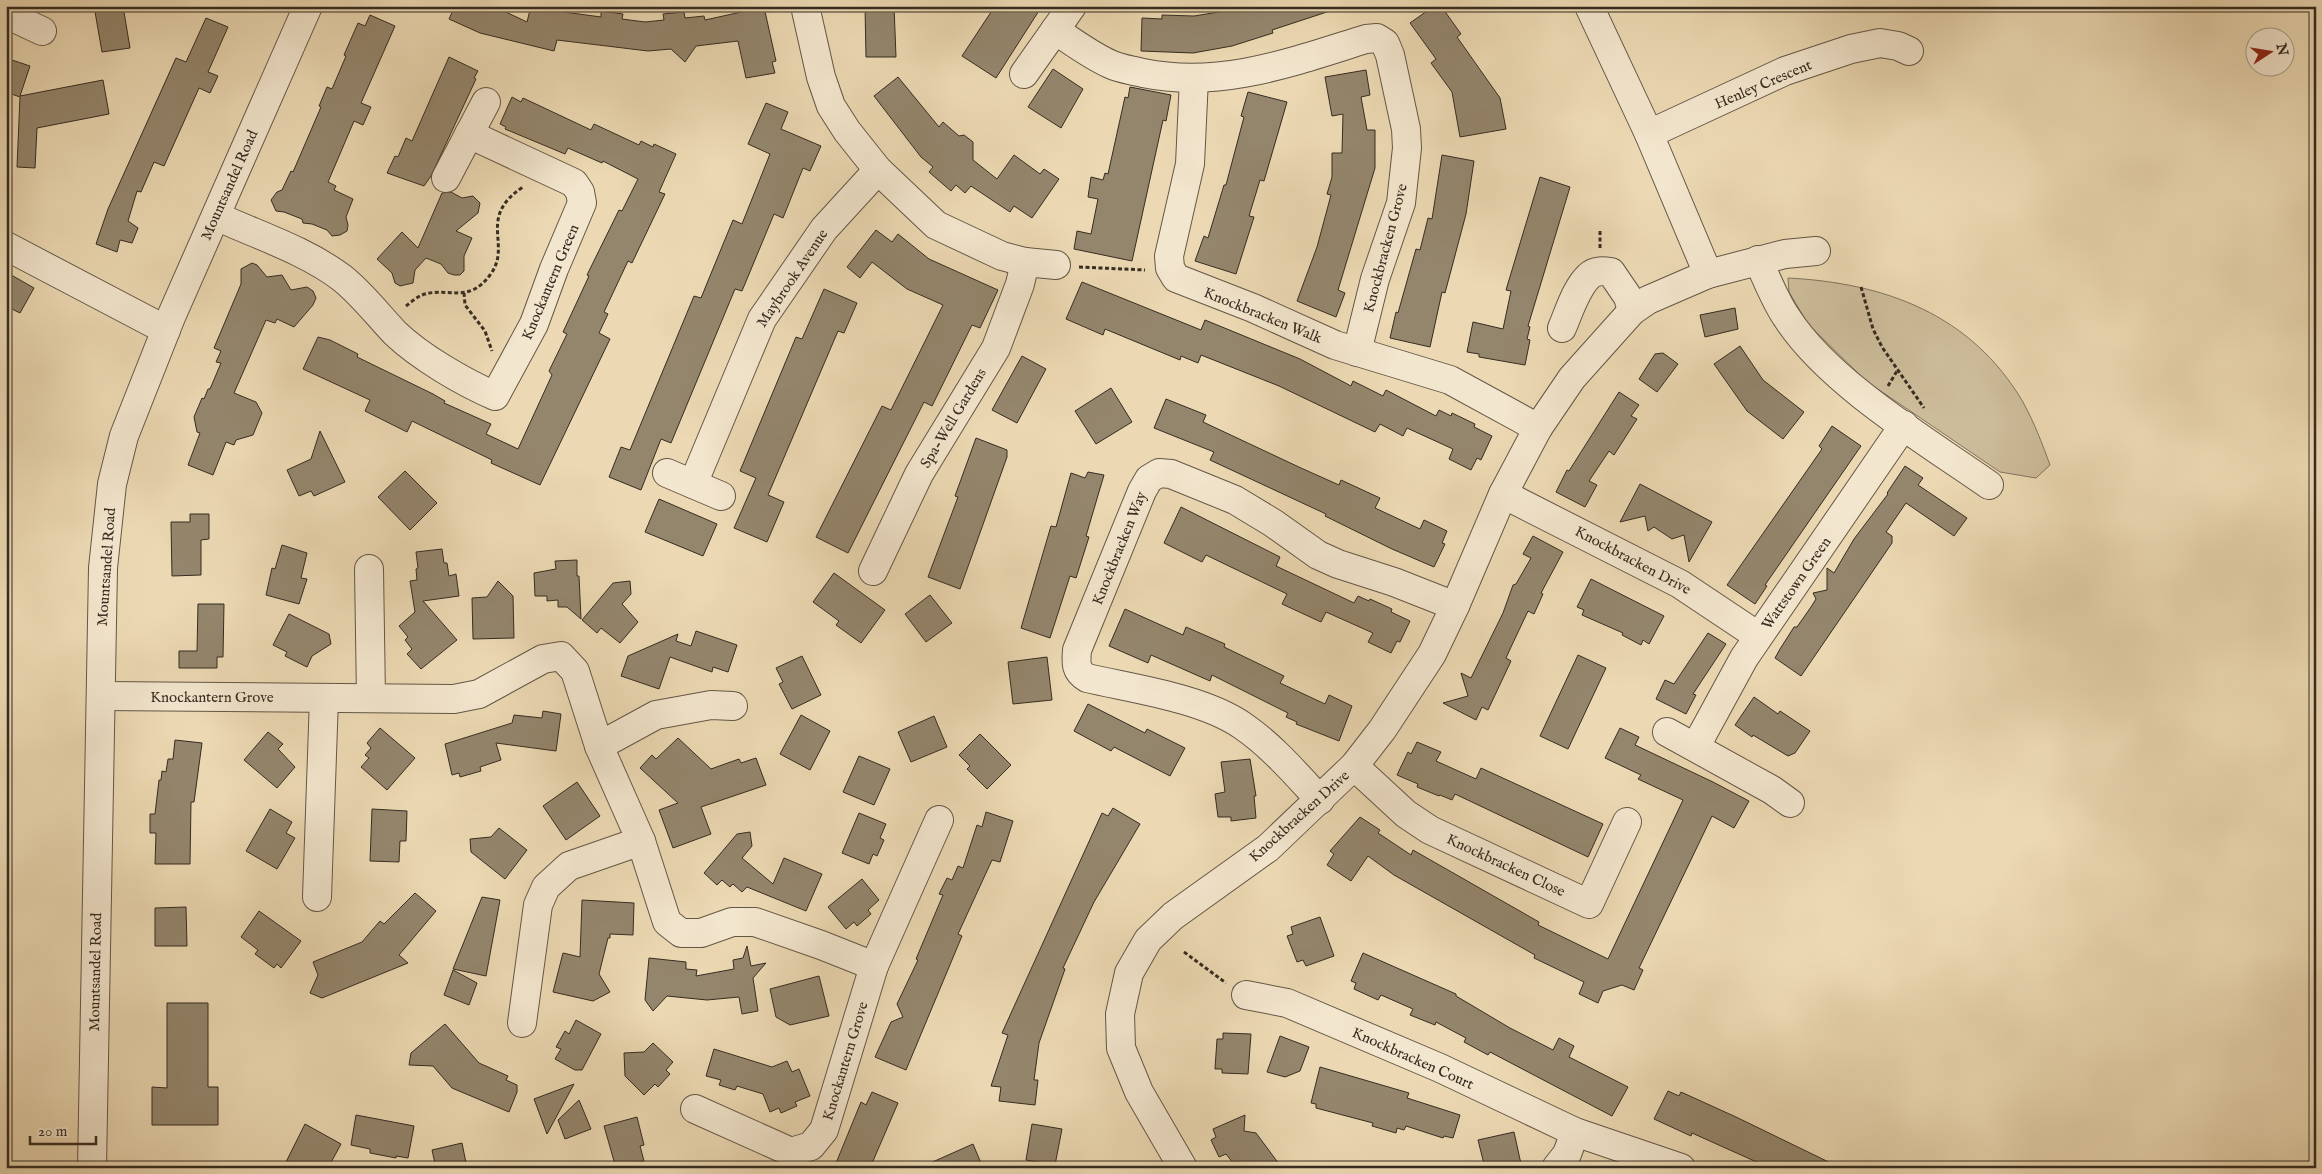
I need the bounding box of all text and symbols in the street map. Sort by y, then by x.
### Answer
north arrow [2244,28,2294,78]
text: N [2271,41,2292,57]
street label: Henley Crescent [1712,55,1815,114]
street label: Mountsandel Road [197,126,263,243]
street label: Knockbracken Grove [1359,181,1412,315]
street label: Knockantern Green [518,221,583,343]
street label: Maybrook Avenue [753,225,832,331]
street label: Knockbracken Walk [1201,283,1326,348]
street label: Spa-Well Gardens [916,365,991,472]
street label: Knockbracken Way [1088,488,1151,608]
street label: Mountsandel Road [93,506,120,627]
street label: Knockbracken Drive [1571,522,1694,599]
street label: Wattstown Green [1757,533,1835,633]
street label: Knockantern Grove [150,688,274,707]
street label: Knockbracken Drive [1245,766,1354,867]
street label: Knockbracken Close [1443,830,1568,901]
street label: Mountsandel Road [85,911,106,1032]
street label: Knockantern Grove [818,999,873,1123]
street label: Knockbracken Court [1349,1023,1477,1094]
scale bar [30,1114,96,1146]
text: 20 m [38,1122,68,1141]

